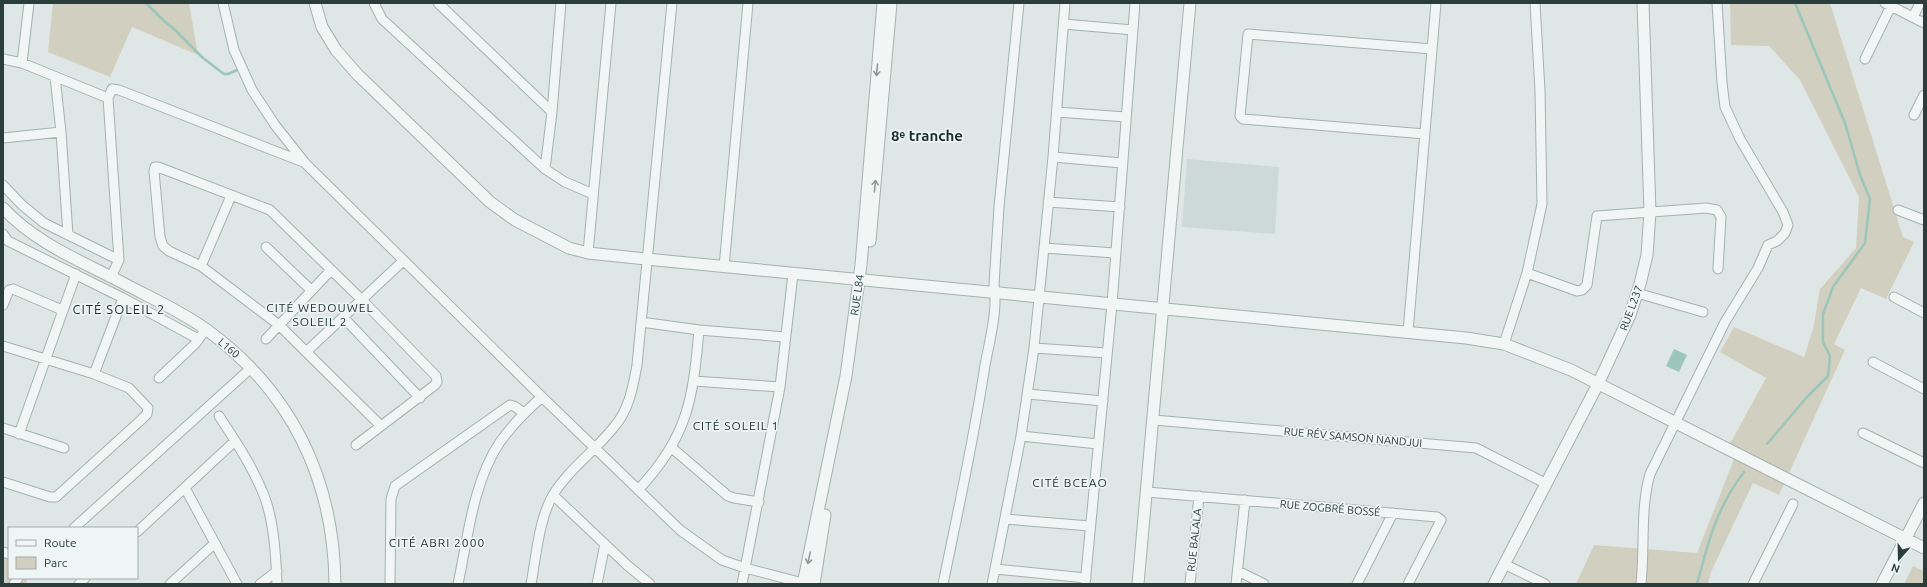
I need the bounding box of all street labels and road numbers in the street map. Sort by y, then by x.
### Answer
street label: RUE L84 [848,274,866,316]
street label: RUE L237 [1617,284,1645,332]
street label: L160 [216,336,242,360]
street label: RUE RÉV SAMSON NANDJUI [1283,424,1423,449]
street label: RUE ZOGBRÉ BOSSÉ [1279,497,1381,518]
street label: RUE BALALA [1185,507,1203,572]

